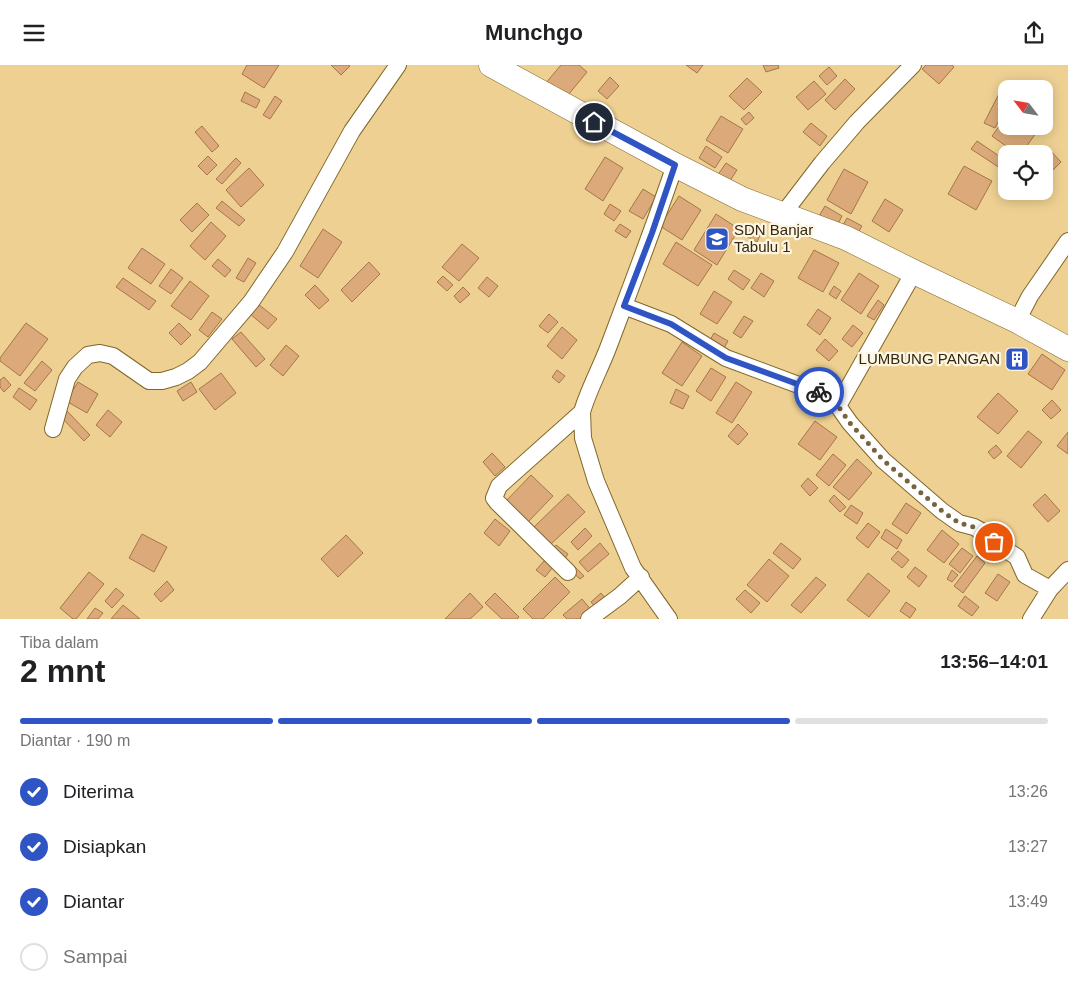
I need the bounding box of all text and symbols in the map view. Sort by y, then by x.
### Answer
icon: menu [20,19,48,47]
icon: share [1020,19,1048,47]
text: Munchgo [485,20,583,45]
north arrow [998,80,1052,135]
map controls [998,80,1053,200]
pin [573,101,615,143]
icon: home [580,108,608,136]
button: locate [998,145,1053,200]
place label: SDN Banjar Tabulu 1 [734,221,813,255]
school or university icon: SDN Banjar Tabulu 1 [704,226,730,252]
building icon: LUMBUNG PANGAN [1004,346,1030,372]
place label: LUMBUNG PANGAN [859,350,1000,367]
courier [794,367,844,417]
icon: bike [805,378,833,406]
pin [973,521,1015,563]
icon: bag [980,528,1008,556]
text: Tiba dalam [20,634,99,651]
text: 13:56–14:01 [940,651,1048,672]
text: 2 mnt [20,653,105,689]
text: Diantar · 190 m [20,732,130,749]
icon: check [20,778,48,806]
text: Diterima [63,781,134,802]
text: 13:26 [1008,783,1048,800]
icon: check [20,833,48,861]
text: Disiapkan [63,836,146,857]
text: 13:27 [1008,838,1048,855]
icon: check [20,888,48,916]
text: Diantar [63,891,124,912]
text: 13:49 [1008,893,1048,910]
text: Sampai [63,946,127,967]

